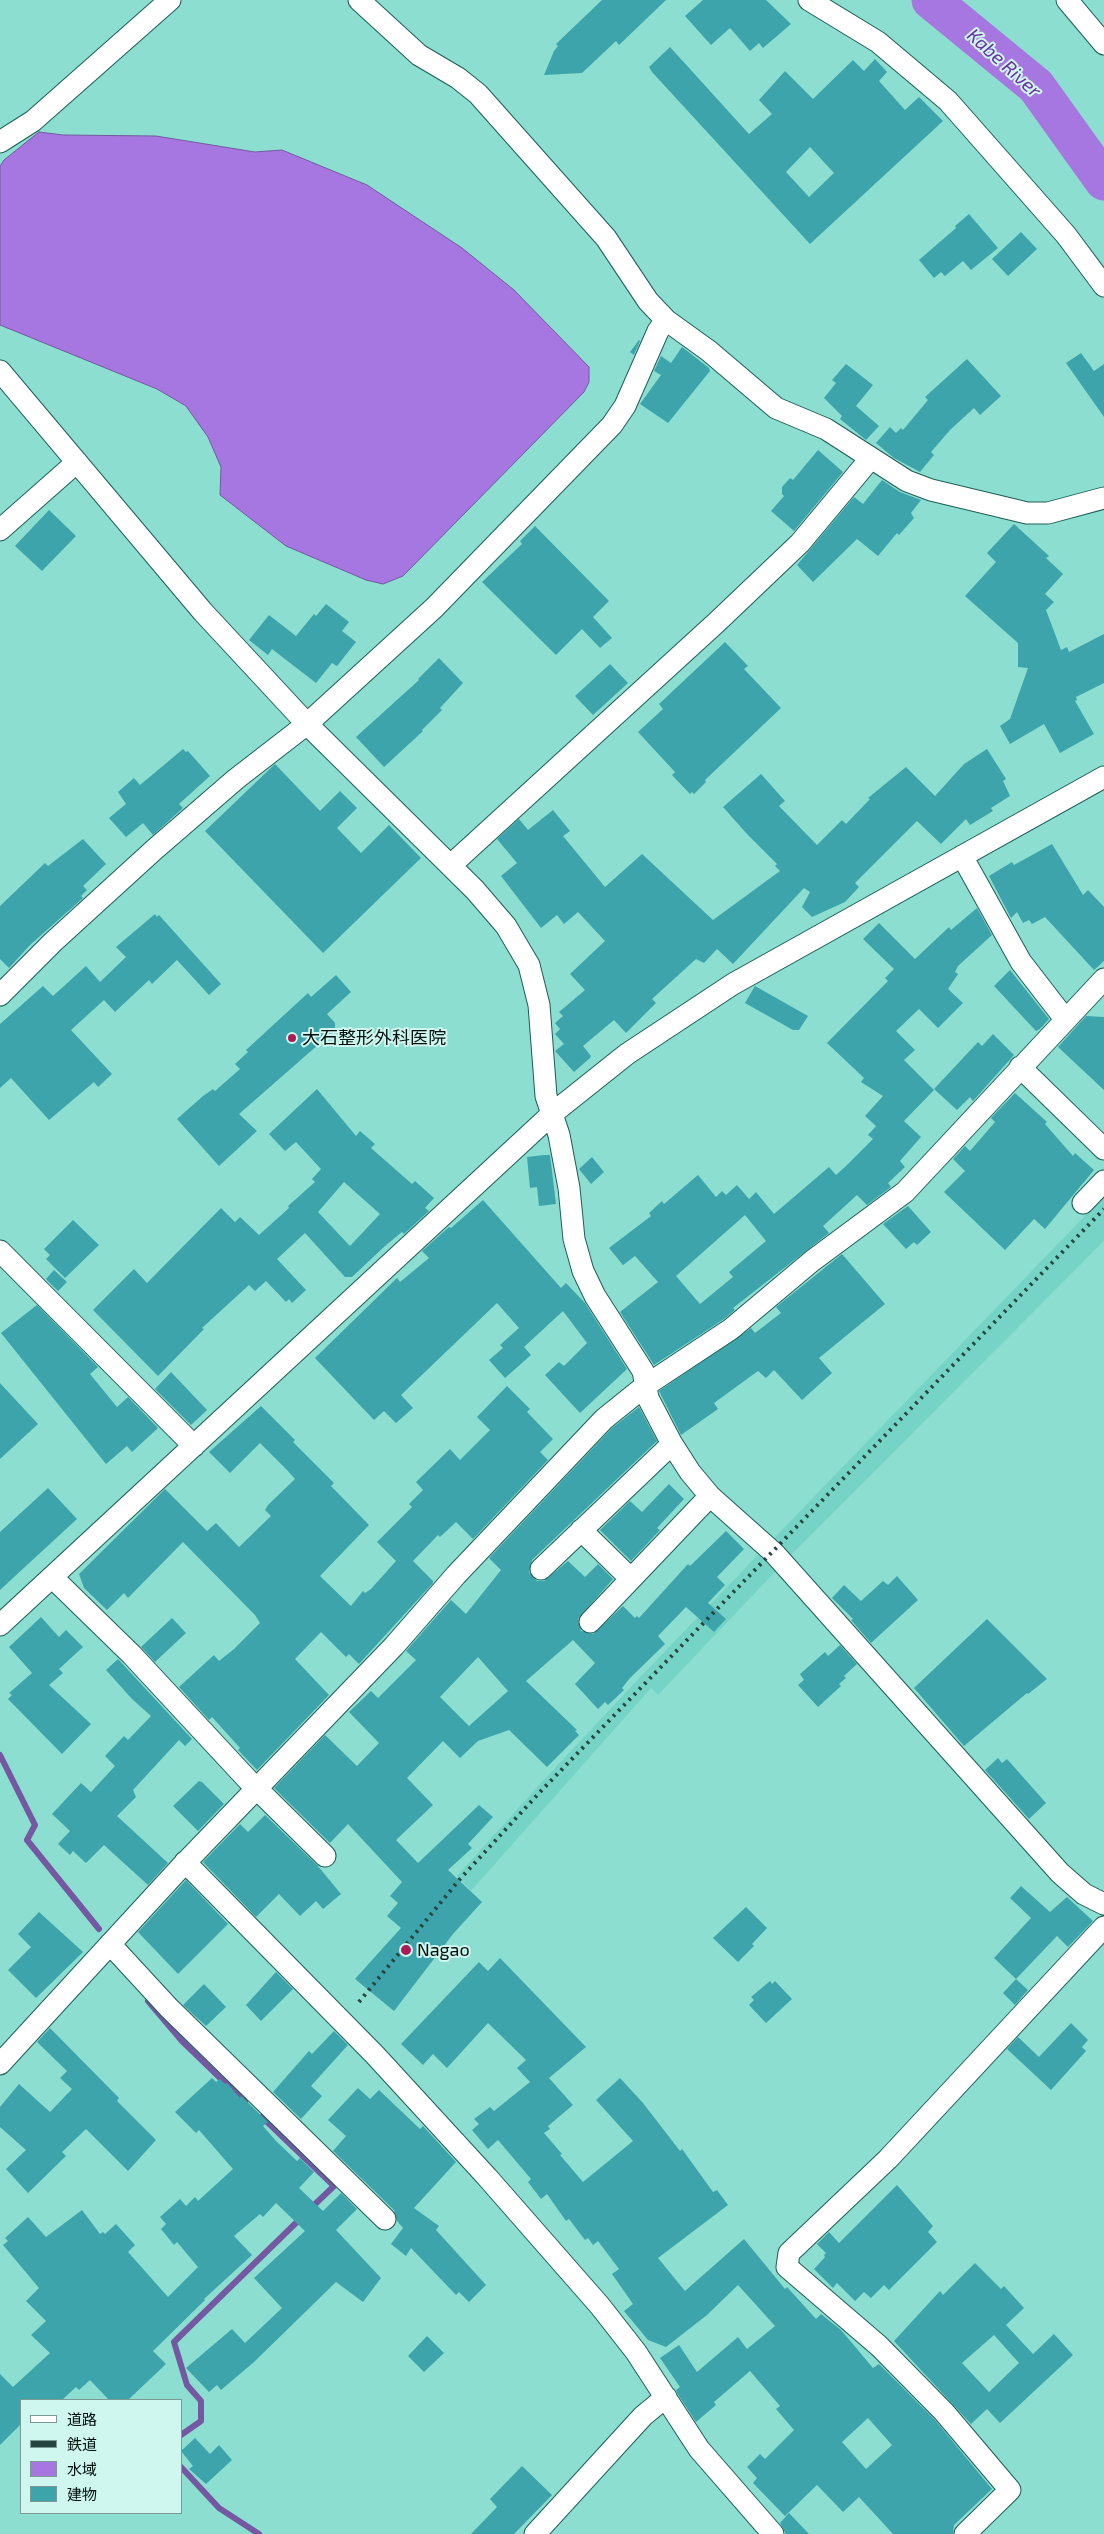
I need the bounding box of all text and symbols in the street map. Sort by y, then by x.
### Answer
water label: Kabe River [962,24,1046,102]
place label: 大石整形外科医院 [302,1027,446,1049]
marker: 大石整形外科医院 [286,1032,298,1044]
place label: Nagao [417,1939,470,1961]
marker: Nagao [399,1943,413,1957]
legend [20,2399,182,2514]
text: 道路 [67,2410,97,2428]
text: 鉄道 [67,2435,97,2453]
text: 水域 [67,2460,97,2478]
text: 建物 [67,2485,97,2503]

